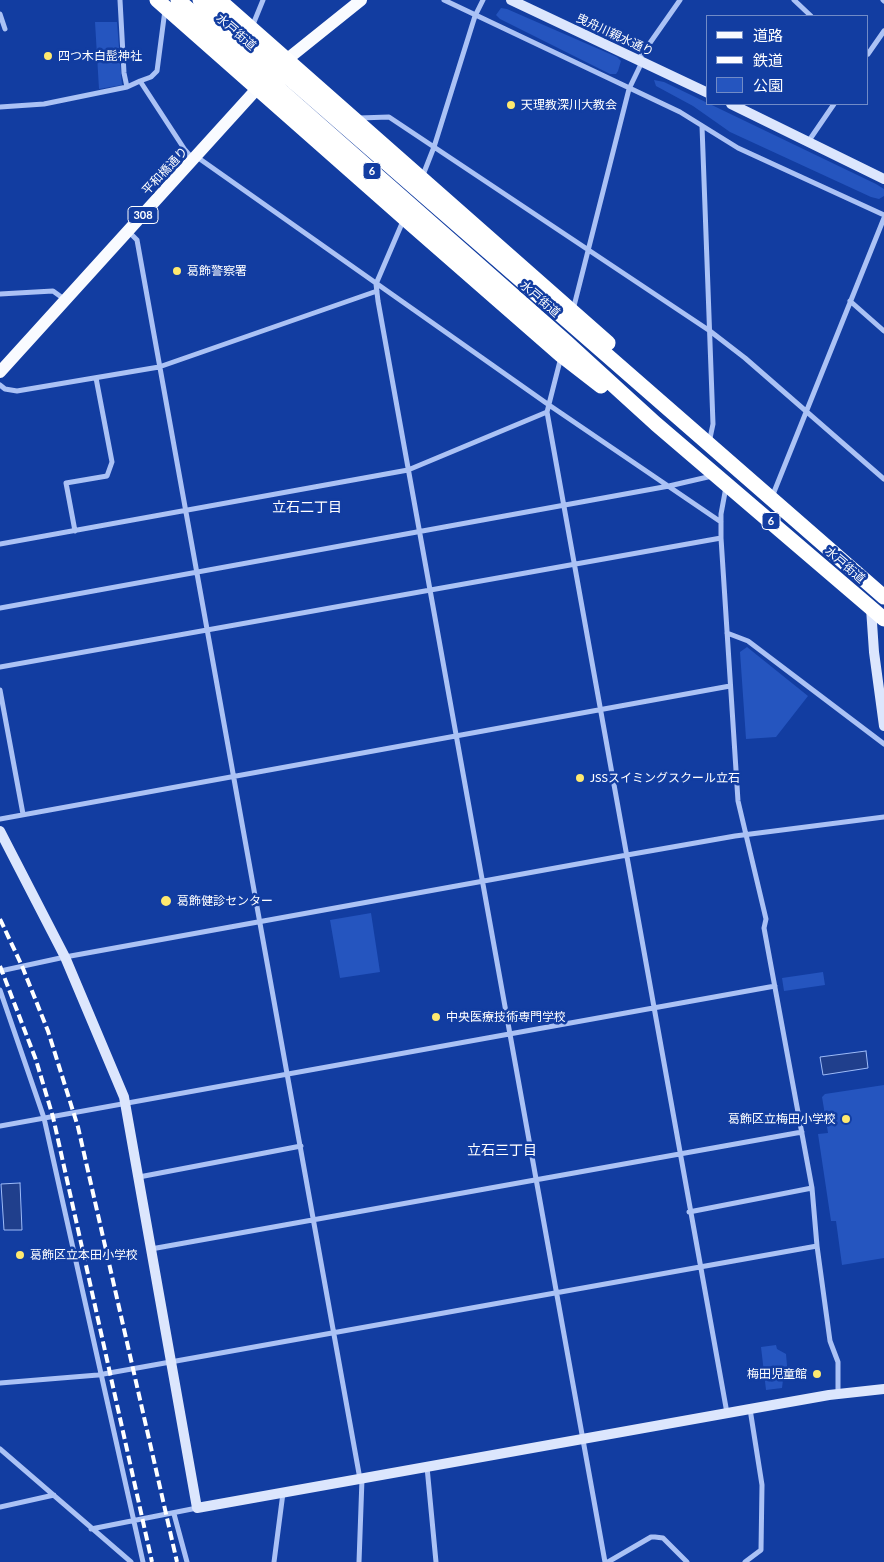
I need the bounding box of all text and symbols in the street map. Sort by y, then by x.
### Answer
street label: 水戸街道 [213,11,259,53]
street label: 曳舟川親水通り [574,11,656,59]
legend [706,15,869,105]
text: 道路 [753,26,783,44]
place label: 四つ木白髭神社 [58,49,142,63]
marker: 四つ木白髭神社 [42,50,54,62]
text: 鉄道 [753,51,783,69]
text: 公園 [753,76,783,94]
place label: 天理教深川大教会 [521,98,617,112]
marker: 天理教深川大教会 [505,99,517,111]
street label: 平和橋通り [139,144,191,198]
road number: 6 [363,162,381,180]
road number: 308 [128,206,158,224]
place label: 葛飾警察署 [187,264,247,278]
marker: 葛飾警察署 [171,265,183,277]
street label: 水戸街道 [517,278,563,320]
district label: 立石二丁目 [272,499,342,515]
road number: 6 [762,512,780,530]
street label: 水戸街道 [822,544,868,586]
place label: JSSスイミングスクール立石 [590,771,740,785]
marker: JSSスイミングスクール立石 [574,772,586,784]
marker: 葛飾健診センター [159,894,173,908]
place label: 葛飾健診センター [177,894,273,908]
place label: 中央医療技術専門学校 [446,1010,566,1024]
marker: 中央医療技術専門学校 [430,1011,442,1023]
place label: 葛飾区立梅田小学校 [728,1112,836,1126]
marker: 葛飾区立梅田小学校 [840,1113,852,1125]
district label: 立石三丁目 [467,1142,537,1158]
place label: 葛飾区立本田小学校 [30,1248,138,1262]
marker: 葛飾区立本田小学校 [14,1249,26,1261]
place label: 梅田児童館 [747,1367,807,1381]
marker: 梅田児童館 [811,1368,823,1380]

